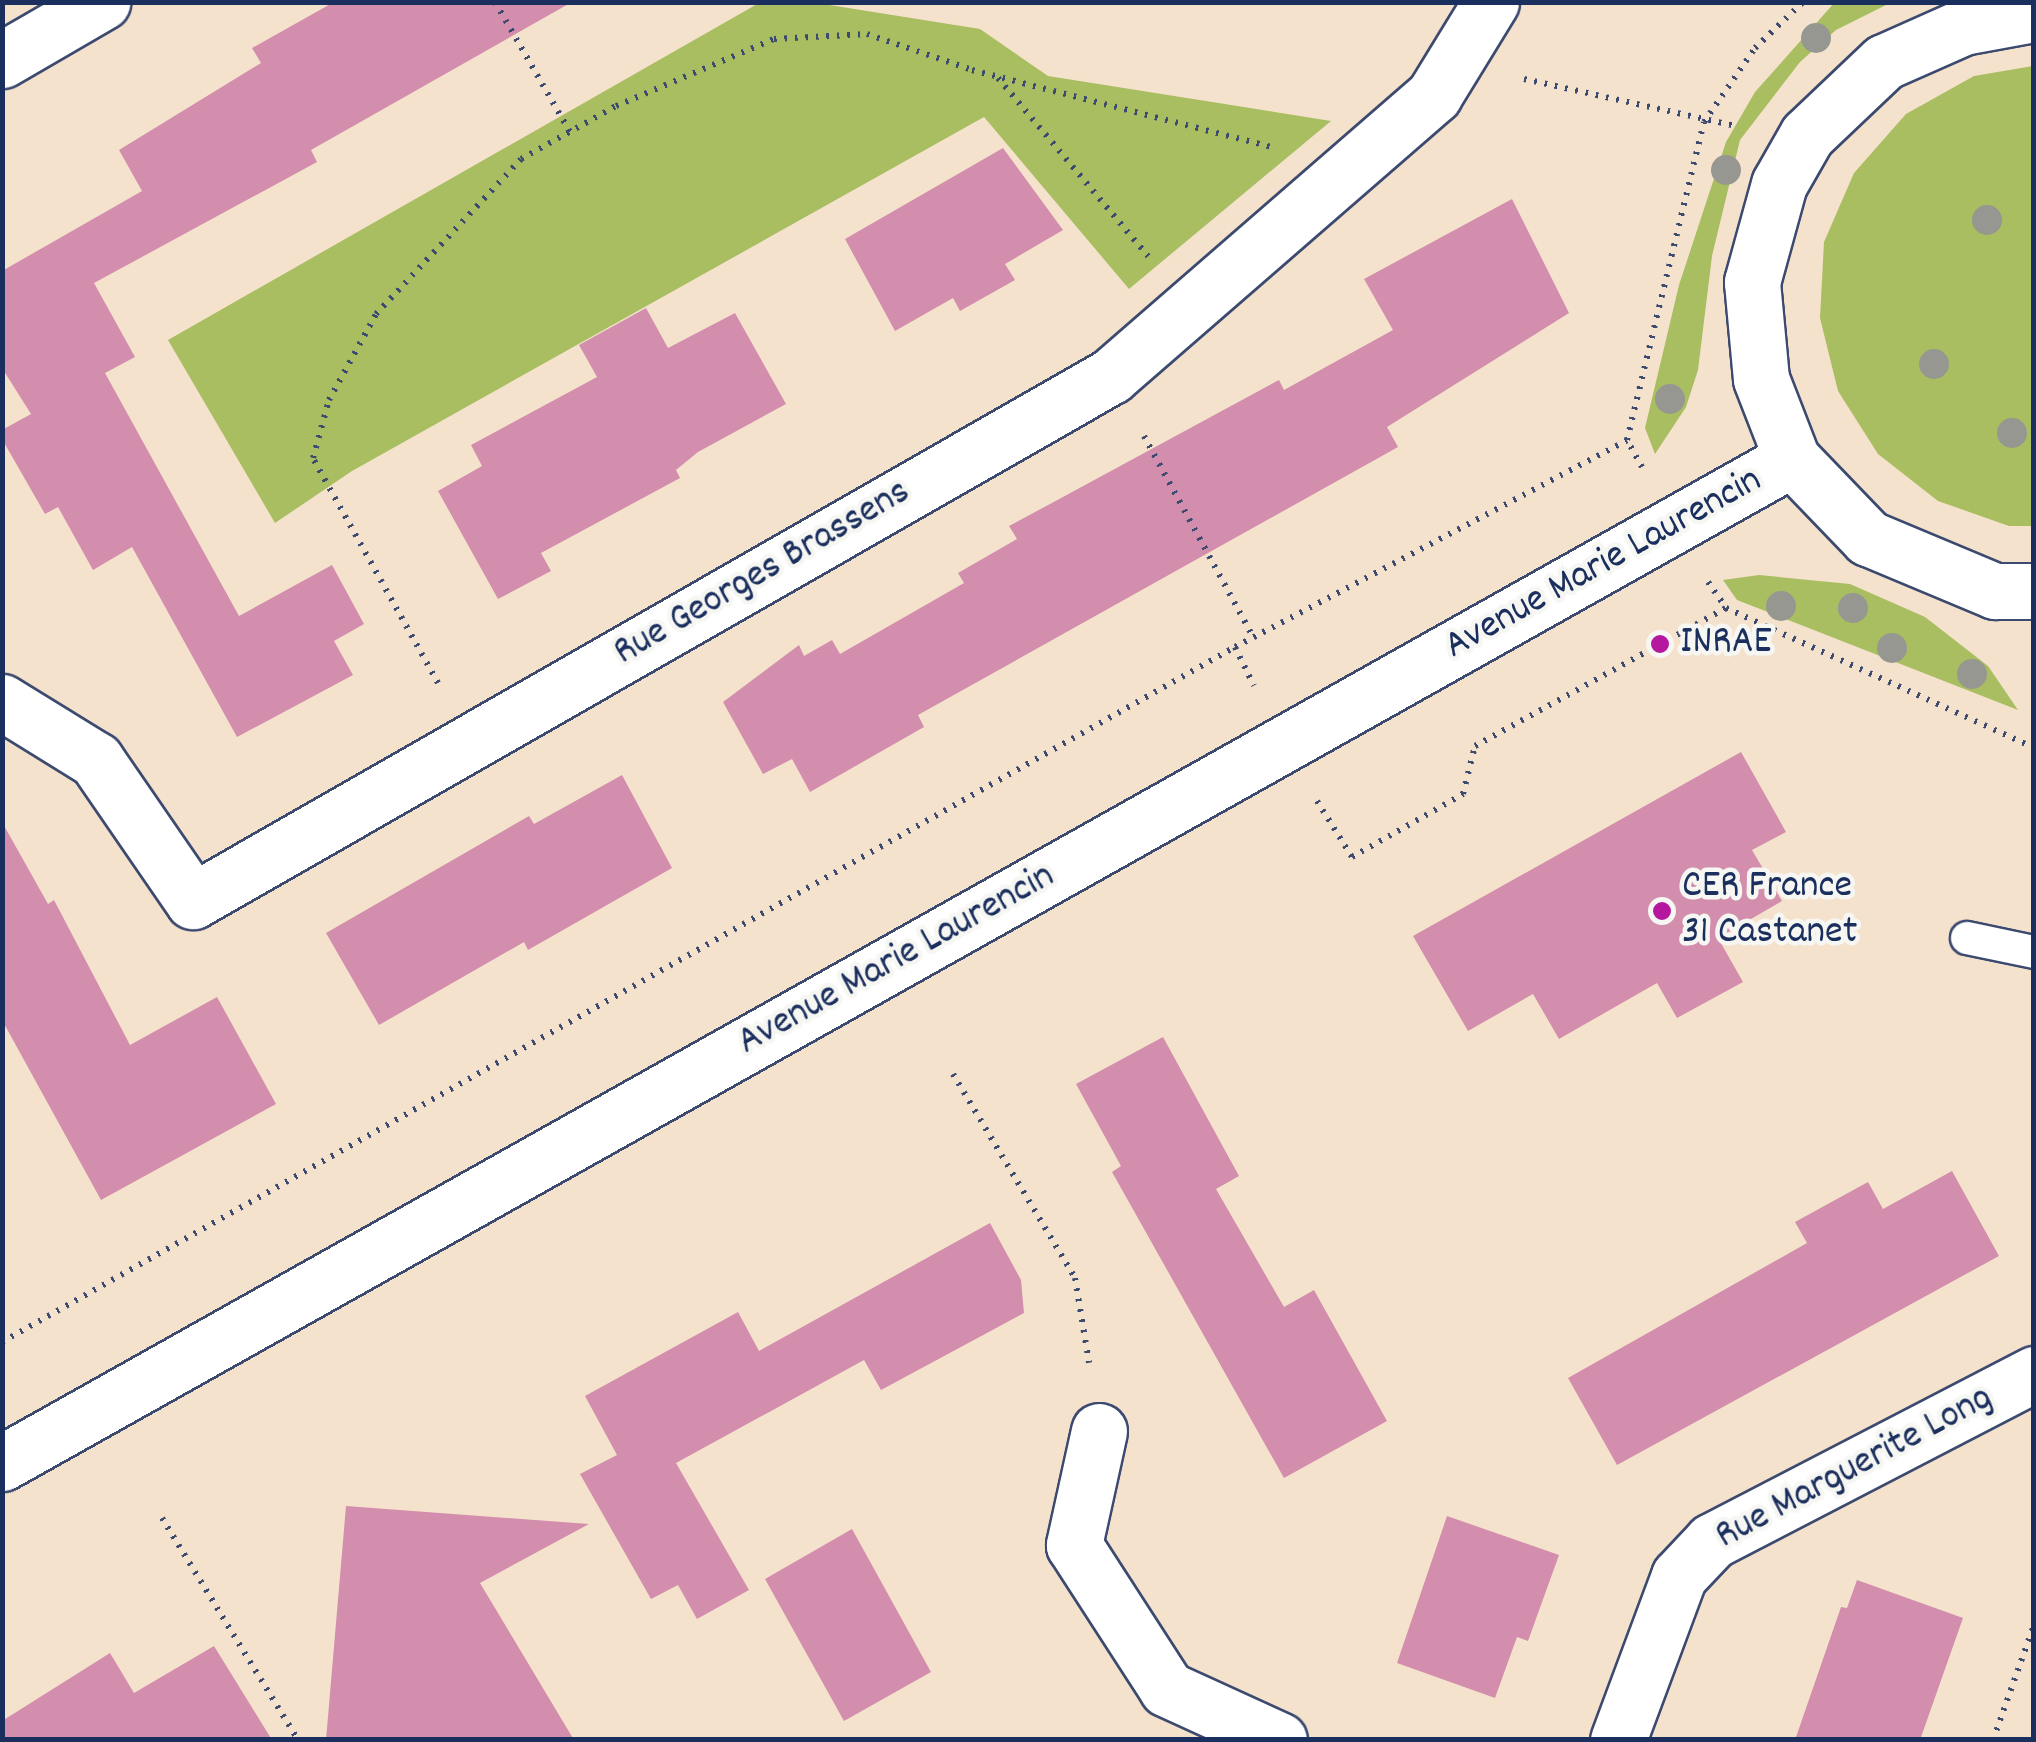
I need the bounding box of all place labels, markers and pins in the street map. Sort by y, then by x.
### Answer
place label: INRAE [1680,620,1772,668]
marker: INRAE [1649,633,1671,655]
place label: CER France 31 Castanet [1682,864,1857,958]
marker: CER France 31 Castanet [1651,900,1673,922]

